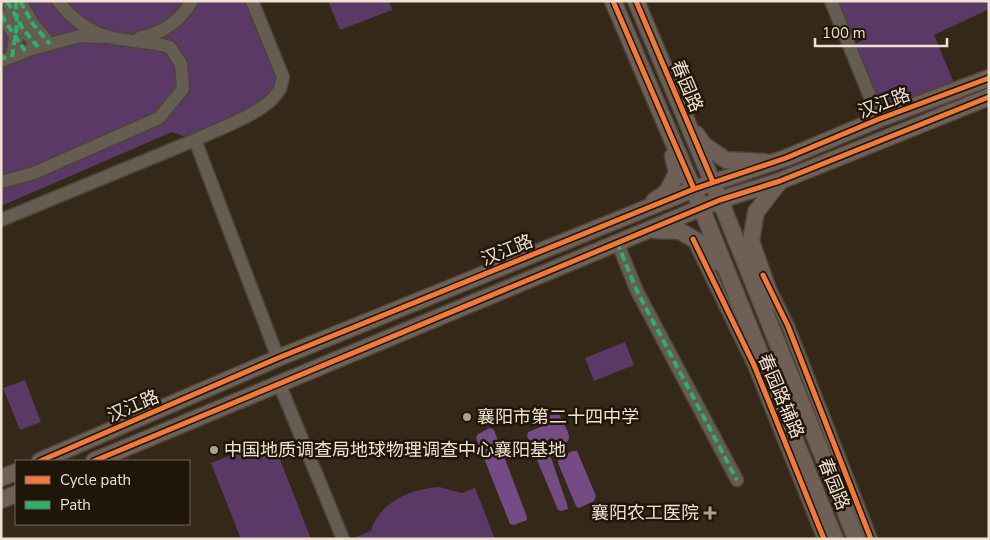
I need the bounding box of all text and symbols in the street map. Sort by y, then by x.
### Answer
scale bar [815,15,948,47]
text: 100 m [822,23,866,43]
street label: 春园路 [665,56,709,116]
street label: 汉江路 [854,82,914,124]
street label: 汉江路 [477,229,537,271]
street label: 春园路辅路 [752,350,810,442]
street label: 汉江路 [103,384,163,428]
place label: 襄阳市第二十四中学 [477,405,639,429]
marker: 襄阳市第二十四中学 [461,411,473,423]
place label: 中国地质调查局地球物理调查中心襄阳基地 [224,438,566,462]
marker: 中国地质调查局地球物理调查中心襄阳基地 [208,444,220,456]
street label: 春园路 [813,454,855,514]
legend [15,460,190,525]
text: Cycle path [60,470,131,490]
text: Path [60,495,91,515]
place label: 襄阳农工医院 [591,501,699,525]
marker: 襄阳农工医院 [703,506,717,520]

